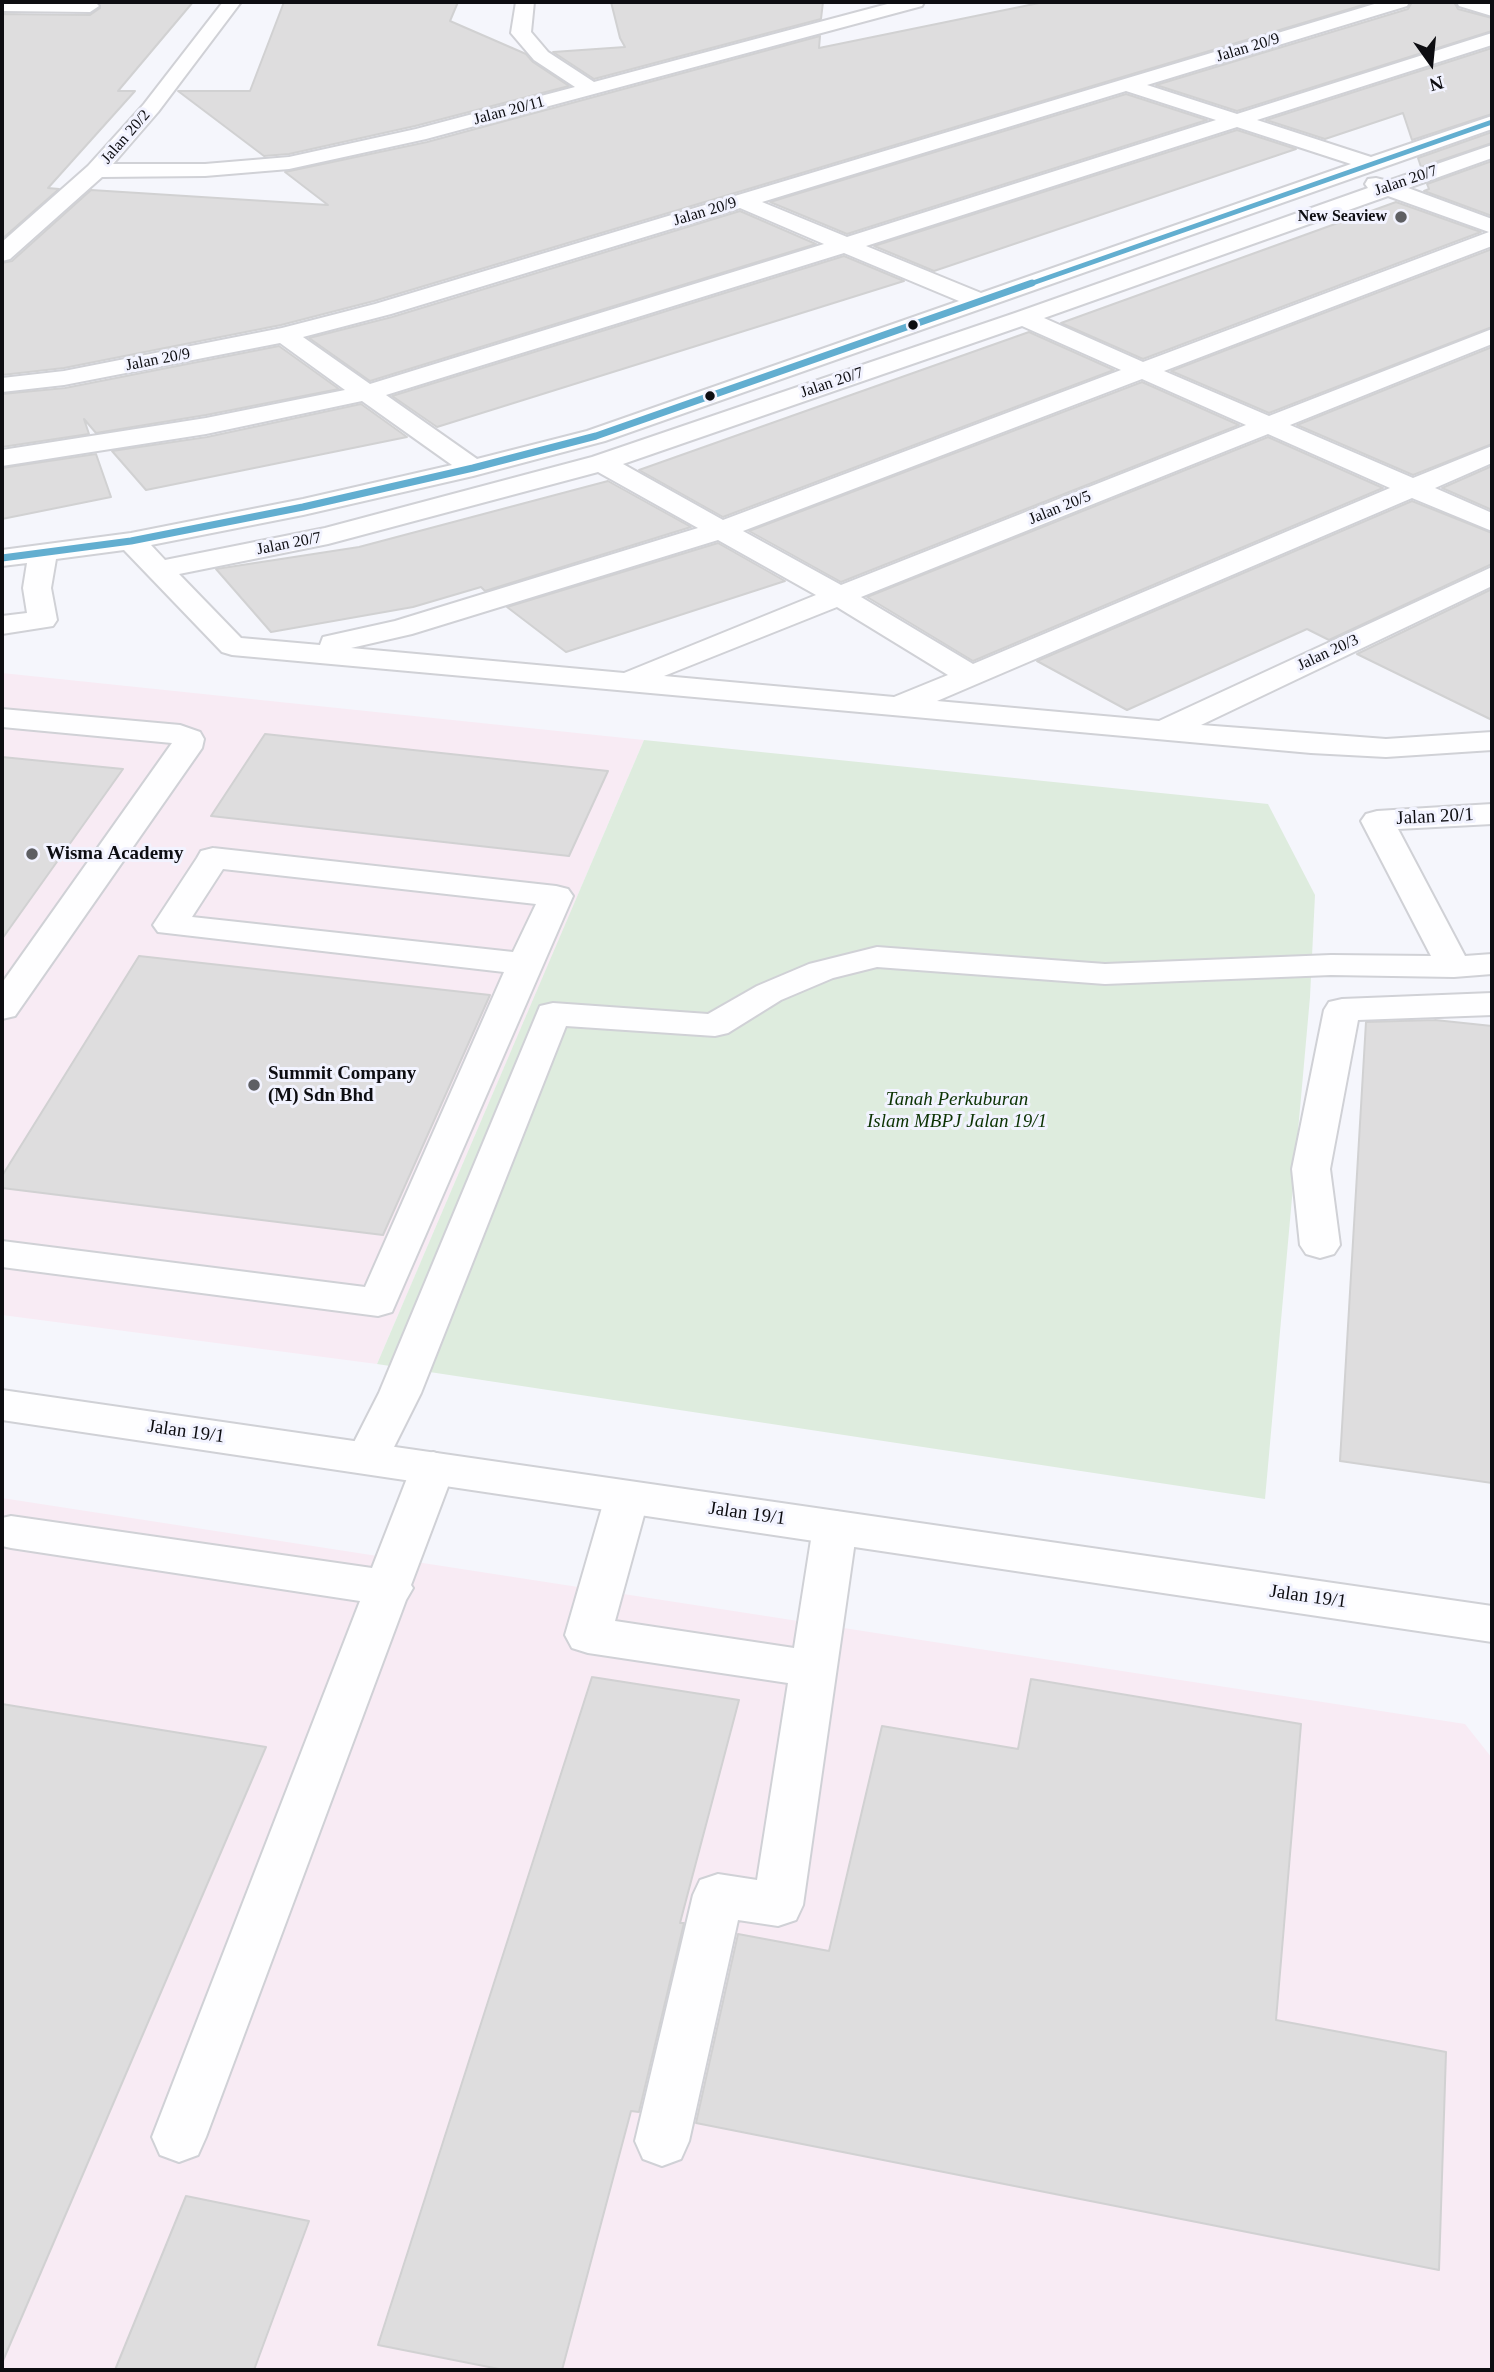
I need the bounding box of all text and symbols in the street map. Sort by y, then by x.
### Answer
north arrow [1396,28,1466,98]
street label: Jalan 20/9 [1214,29,1282,67]
text: N [1427,72,1446,96]
street label: Jalan 20/11 [471,92,547,130]
street label: Jalan 20/2 [97,106,155,168]
street label: Jalan 20/7 [1372,161,1440,201]
street label: Jalan 20/9 [671,193,739,231]
place label: New Seaview [1298,207,1387,227]
marker: New Seaview [1393,209,1409,225]
unlabelled marker [906,318,920,332]
street label: Jalan 20/9 [124,344,192,376]
street label: Jalan 20/7 [798,363,866,403]
unlabelled marker [703,389,717,403]
street label: Jalan 20/5 [1026,487,1094,529]
street label: Jalan 20/7 [255,528,323,560]
street label: Jalan 20/3 [1294,630,1362,676]
street label: Jalan 20/1 [1396,804,1474,830]
place label: Wisma Academy [46,843,183,865]
marker: Wisma Academy [24,846,40,862]
place label: Summit Company (M) Sdn Bhd [268,1063,416,1107]
marker: Summit Company (M) Sdn Bhd [246,1077,262,1093]
park label: Tanah Perkuburan Islam MBPJ Jalan 19/1 [867,1089,1047,1133]
street label: Jalan 19/1 [146,1415,226,1449]
street label: Jalan 19/1 [707,1497,787,1531]
street label: Jalan 19/1 [1268,1580,1348,1614]

